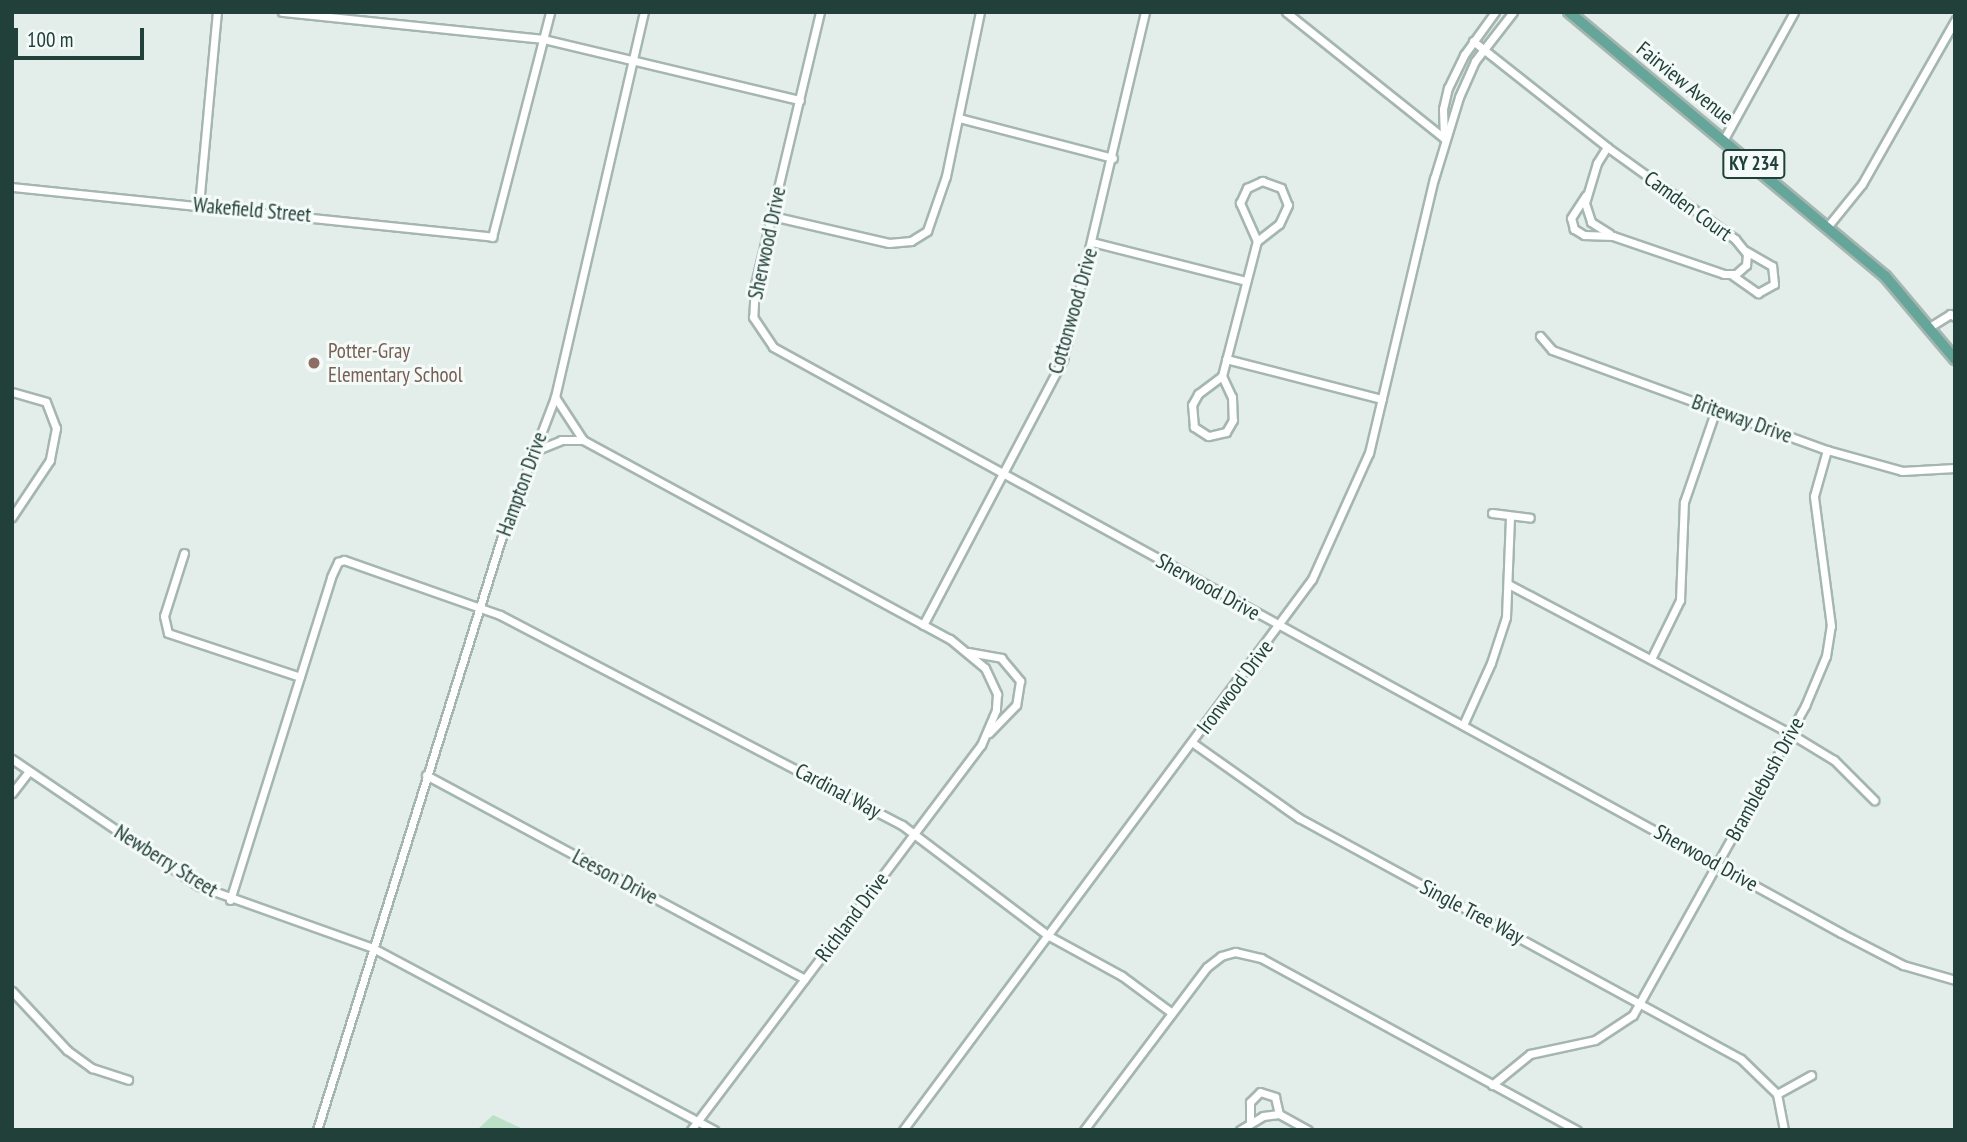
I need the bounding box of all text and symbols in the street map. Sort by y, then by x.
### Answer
scale bar [18,14,147,58]
text: 100 m [27,26,73,53]
street label: Fairview Avenue [1631,36,1739,130]
road number: KY 234 [1721,148,1787,180]
street label: Camden Court [1639,166,1737,246]
street label: Sherwood Drive [743,184,791,302]
street label: Wakefield Street [192,192,312,228]
street label: Cottonwood Drive [1043,245,1103,377]
place label: Potter-Gray Elementary School [328,338,463,388]
marker: Potter-Gray Elementary School [306,355,322,371]
street label: Briteway Drive [1688,389,1796,449]
street label: Hampton Drive [492,428,552,540]
street label: Sherwood Drive [1152,548,1264,626]
street label: Ironwood Drive [1192,635,1278,739]
street label: Bramblebush Drive [1721,713,1809,845]
street label: Cardinal Way [791,758,885,824]
street label: Newberry Street [110,819,222,903]
street label: Sherwood Drive [1650,819,1762,897]
street label: Leeson Drive [568,844,662,910]
street label: Richland Drive [810,867,894,967]
street label: Single Tree Way [1416,874,1528,950]

